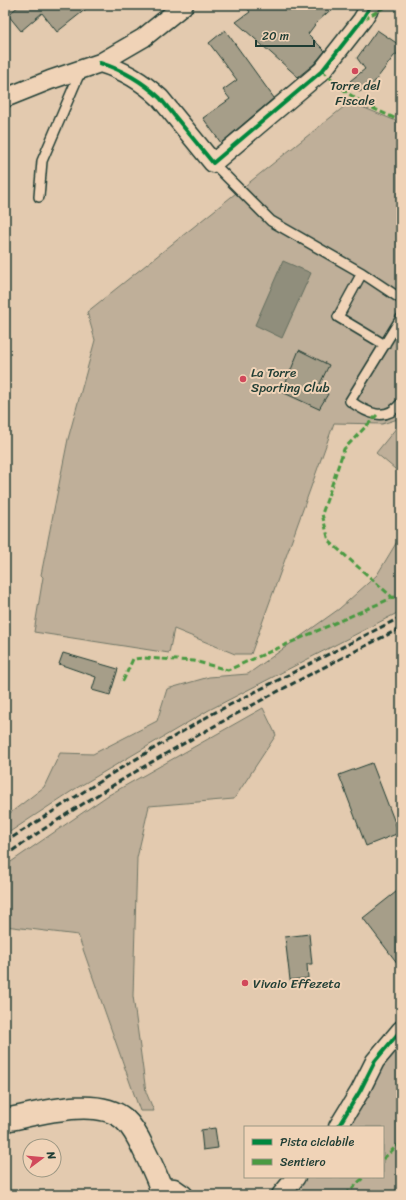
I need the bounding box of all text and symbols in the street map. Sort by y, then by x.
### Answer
scale bar [256,22,314,48]
text: 20 m [262,25,289,47]
marker: Torre del Fiscale [350,66,360,76]
place label: Torre del Fiscale [330,74,380,112]
place label: La Torre Sporting Club [251,361,330,399]
marker: La Torre Sporting Club [238,374,248,384]
place label: Vivaio Effezeta [253,972,341,995]
marker: Vivaio Effezeta [240,978,250,988]
legend [244,1126,384,1178]
text: Pista ciclabile [280,1131,354,1153]
north arrow [22,1138,62,1178]
text: N [41,1148,61,1162]
text: Sentiero [280,1151,326,1173]

